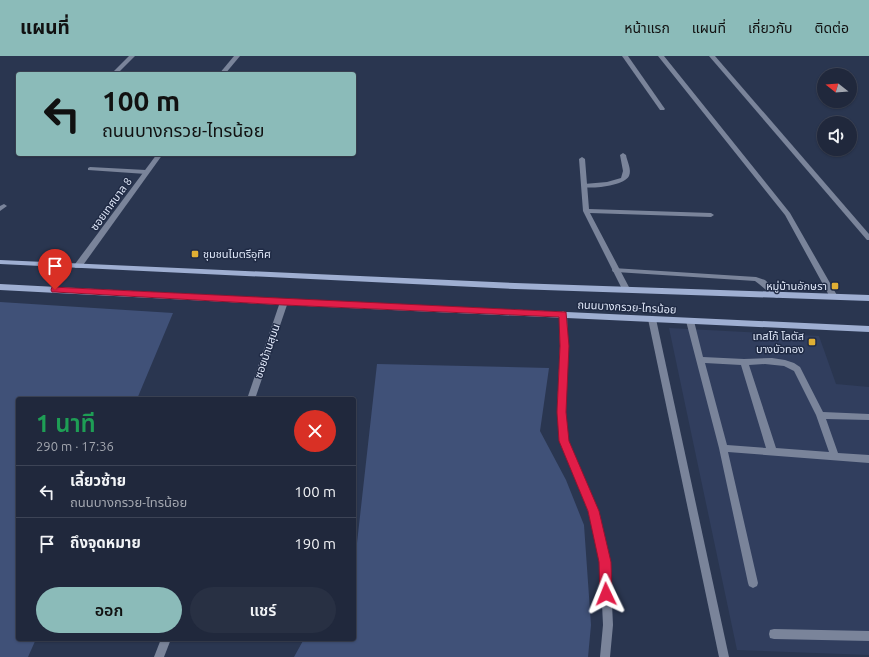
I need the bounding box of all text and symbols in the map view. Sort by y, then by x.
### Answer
text: แผนที่ [20,16,70,38]
text: หน้าแรก [624,20,670,36]
text: แผนที่ [692,20,726,36]
text: เกี่ยวกับ [748,20,793,36]
text: ติดต่อ [815,20,849,36]
north arrow [817,68,857,108]
map controls [817,68,857,156]
text: 100 m [102,85,180,116]
icon: left [36,88,88,140]
button: sound [817,116,857,156]
text: ถนนบางกรวย-ไทรน้อย [102,120,264,140]
street label: ซอยเทศบาล 8 [88,175,134,233]
place label: ชุมชนไมตรีอุทิศ [203,248,271,261]
pin [38,249,72,290]
marker: ชุมชนไมตรีอุทิศ [190,249,200,259]
icon: arrive [44,255,66,277]
place label: หมู่บ้านอักษรา [766,280,827,293]
marker: หมู่บ้านอักษรา [830,281,840,291]
street label: ถนนบางกรวย-ไทรน้อย [577,298,677,316]
street label: ซอยบ้านสุมน [252,322,283,380]
place label: เทสโก้ โลตัส บางบัวทอง [752,330,804,355]
marker: เทสโก้ โลตัส บางบัวทอง [807,337,817,347]
text: 1 นาที [36,410,96,437]
button: close [294,410,336,452]
text: 290 m · 17:36 [36,439,114,453]
text: เลี้ยวซ้าย [70,472,126,489]
icon: left [36,481,58,503]
text: 100 m [294,483,336,500]
text: ถนนบางกรวย-ไทรน้อย [70,495,187,509]
icon: arrive [36,533,58,555]
text: ถึงจุดหมาย [70,534,141,551]
text: 190 m [294,535,336,552]
position arrow [585,573,627,615]
button: ออก [36,587,182,633]
button: แชร์ [190,587,336,633]

